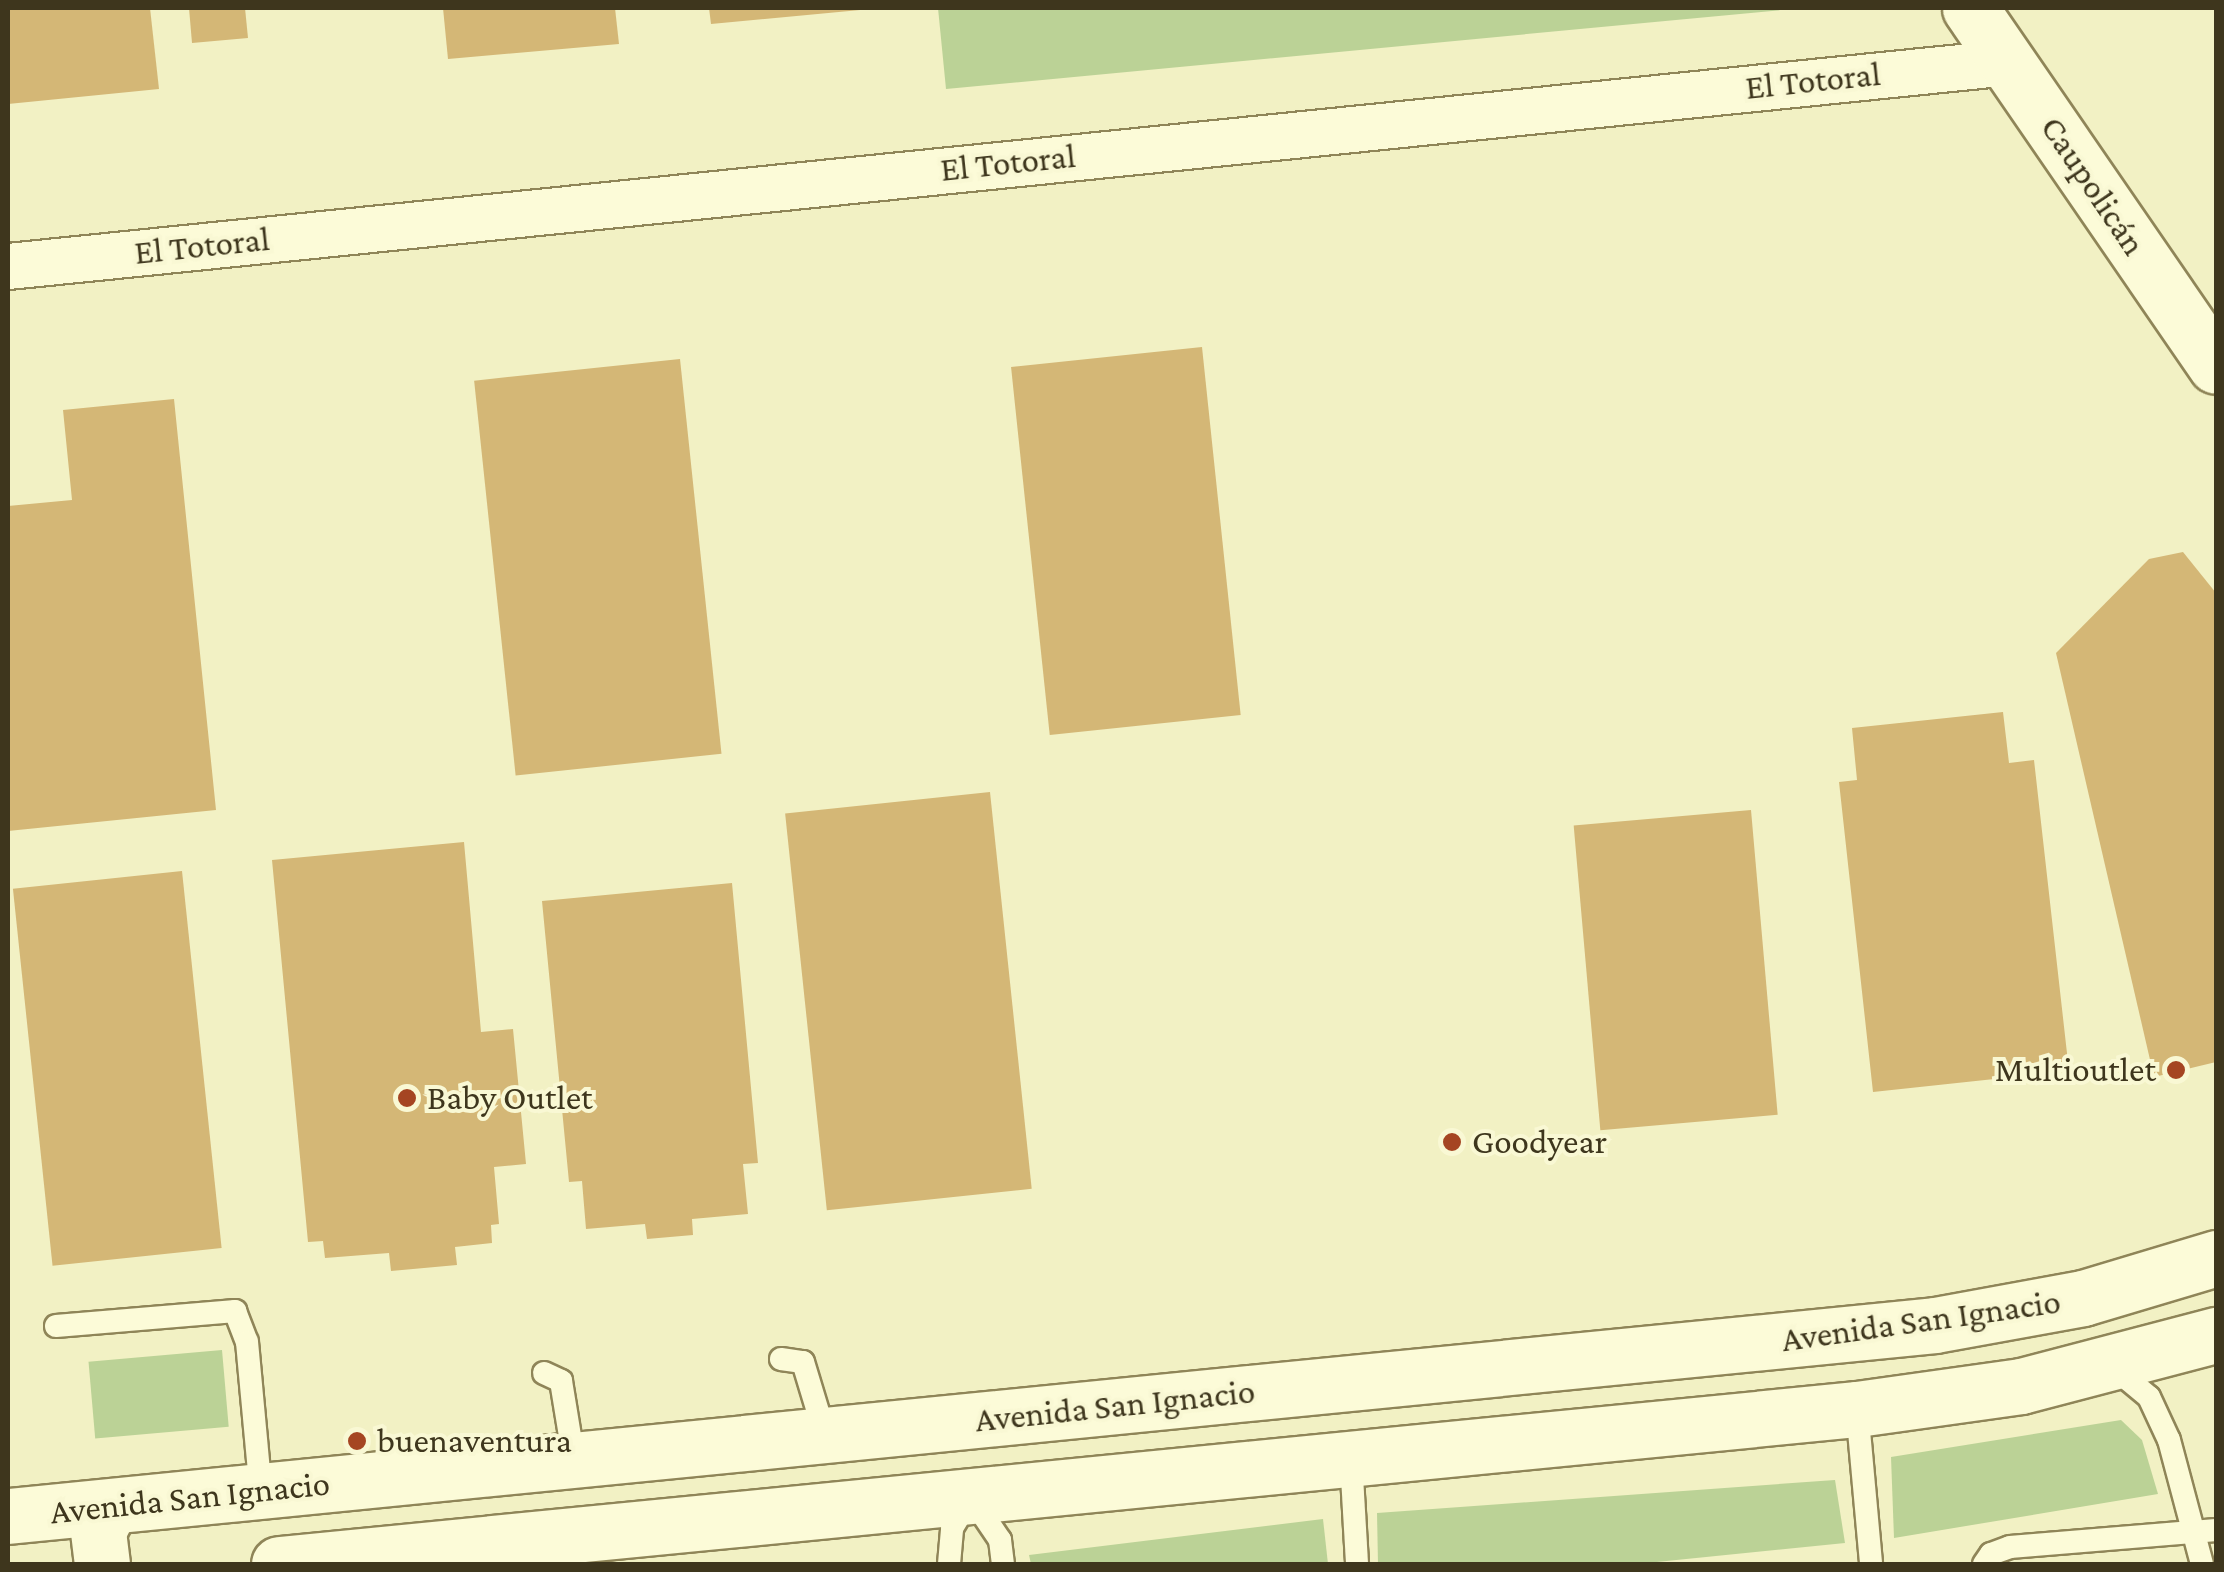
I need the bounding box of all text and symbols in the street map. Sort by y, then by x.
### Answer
street label: El Totoral [1743,53,1883,109]
street label: Caupolicán [2031,108,2155,264]
street label: El Totoral [938,135,1078,191]
street label: El Totoral [132,218,272,274]
place label: Multioutlet [1995,1049,2156,1091]
marker: Multioutlet [2165,1059,2187,1081]
place label: Baby Outlet [427,1077,593,1119]
marker: Baby Outlet [396,1087,418,1109]
place label: Goodyear [1472,1121,1607,1163]
marker: Goodyear [1441,1131,1463,1153]
street label: Avenida San Ignacio [1779,1281,2063,1361]
street label: Avenida San Ignacio [973,1370,1257,1442]
place label: buenaventura [377,1420,572,1462]
marker: buenaventura [346,1430,368,1452]
street label: Avenida San Ignacio [48,1462,332,1534]

